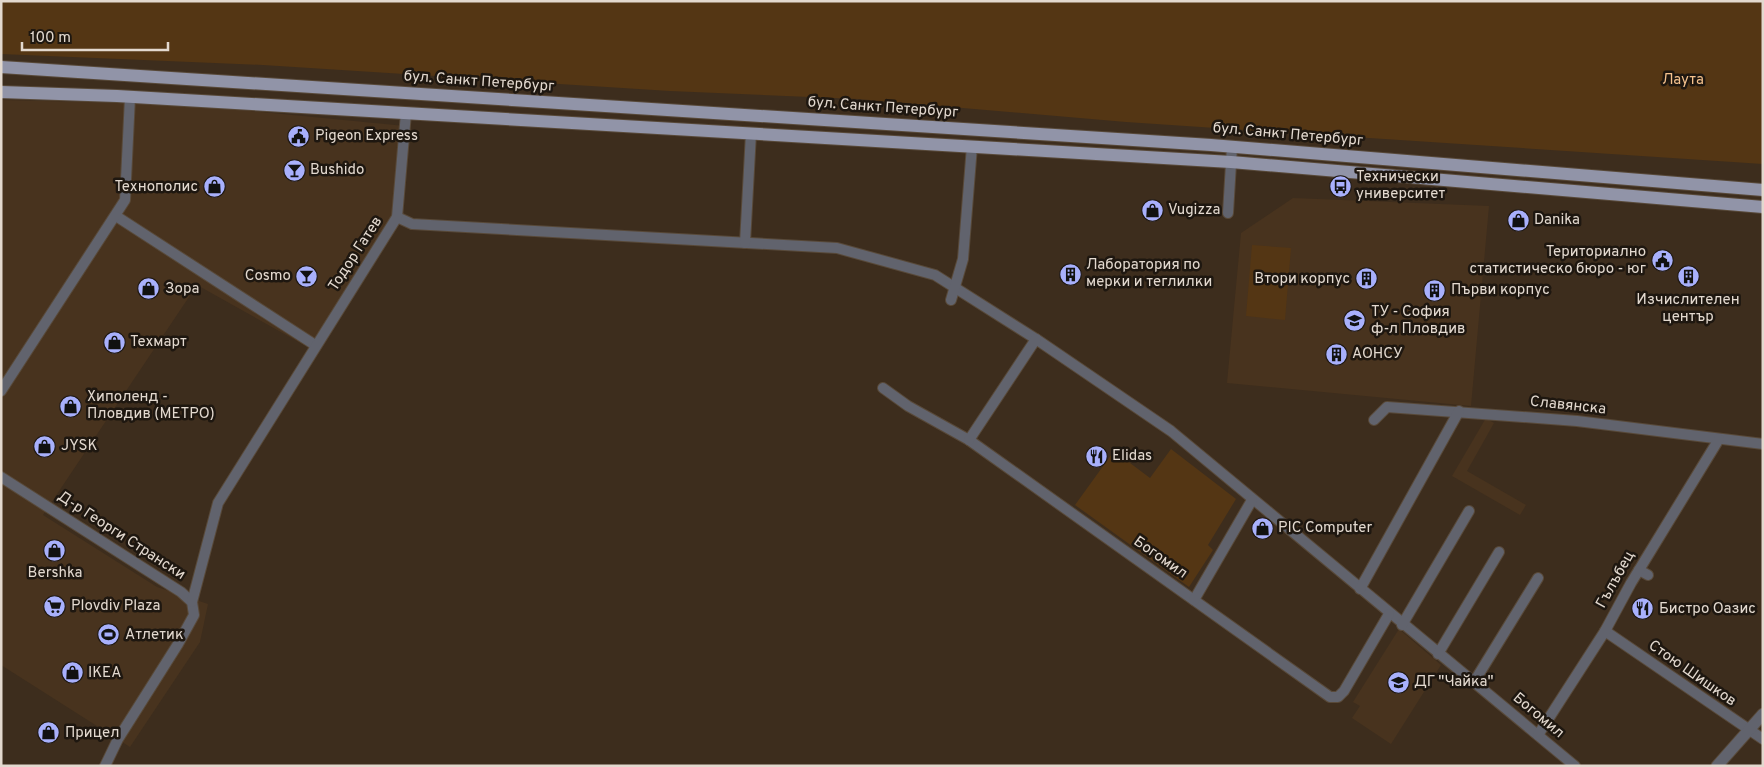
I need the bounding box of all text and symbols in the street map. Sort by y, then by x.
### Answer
scale bar [22,20,169,52]
text: 100 m [30,29,71,48]
street label: бул. Санкт Петербург [403,67,555,97]
park label: Лаута [1662,71,1704,90]
street label: бул. Санкт Петербург [807,93,959,123]
street label: бул. Санкт Петербург [1212,119,1364,151]
public building icon: Pigeon Express [287,124,311,148]
place label: Pigeon Express [315,127,418,146]
bar icon: Bushido [282,158,306,182]
place label: Bushido [310,161,364,180]
place label: Технически университет [1356,168,1445,204]
bus stop icon: Технически университет [1328,174,1352,198]
shop icon: Технополис [202,175,226,199]
place label: Технополис [114,178,198,197]
shop icon: Vugizza [1140,198,1164,222]
place label: Vugizza [1168,201,1220,220]
shop icon: Danika [1506,208,1530,232]
place label: Danika [1534,211,1580,230]
street label: Тодор Гатев [325,213,387,295]
place label: Териториално статистическо бюро - юг [1470,243,1646,279]
public building icon: Териториално статистическо бюро - юг [1650,249,1674,273]
place label: Лаборатория по мерки и теглилки [1086,256,1212,292]
building icon: Лаборатория по мерки и теглилки [1058,262,1082,286]
bar icon: Cosmo [295,264,319,288]
building icon: Изчислителен център [1676,265,1700,289]
place label: Cosmo [245,267,291,286]
building icon: Втори корпус [1354,267,1378,291]
place label: Втори корпус [1254,270,1350,289]
shop icon: Зора [137,277,161,301]
building icon: Първи корпус [1423,278,1447,302]
place label: Зора [165,280,199,299]
place label: Първи корпус [1451,281,1550,300]
place label: Изчислителен център [1636,291,1740,327]
place label: ТУ - София ф-л Пловдив [1371,303,1465,339]
school or university icon: ТУ - София ф-л Пловдив [1343,309,1367,333]
shop icon: Техмарт [102,330,126,354]
place label: Техмарт [130,333,187,352]
building icon: АОНСУ [1324,342,1348,366]
place label: АОНСУ [1352,345,1403,364]
place label: Хиполенд - Пловдив (МЕТРО) [87,388,215,424]
street label: Славянска [1529,393,1607,419]
shop icon: Хиполенд - Пловдив (МЕТРО) [59,394,83,418]
shop icon: JYSK [33,434,57,458]
place label: JYSK [61,437,97,456]
restaurant icon: Elidas [1084,444,1108,468]
place label: Elidas [1112,447,1152,466]
street label: Д-р Георги Странски [53,487,189,585]
shop icon: PIC Computer [1250,516,1274,540]
place label: PIC Computer [1278,519,1373,538]
street label: Богомил [1129,533,1191,583]
shop icon: Bershka [43,538,67,562]
street label: Гълъбец [1593,548,1639,612]
place label: Bershka [28,564,82,583]
supermarket icon: Plovdiv Plaza [43,594,67,618]
place label: Plovdiv Plaza [71,597,160,616]
restaurant icon: Бистро Оазис [1631,597,1655,621]
place label: Бистро Оазис [1659,600,1756,619]
sports icon: Атлетик [97,623,121,647]
place label: Атлетик [125,626,184,645]
street label: Стою Шишков [1644,637,1740,711]
shop icon: IKEA [60,661,84,685]
place label: IKEA [88,664,121,683]
school or university icon: ДГ "Чайка" [1386,670,1410,694]
place label: ДГ "Чайка" [1414,673,1494,692]
street label: Богомил [1508,689,1568,743]
shop icon: Прицел [37,721,61,745]
place label: Прицел [65,724,119,743]

